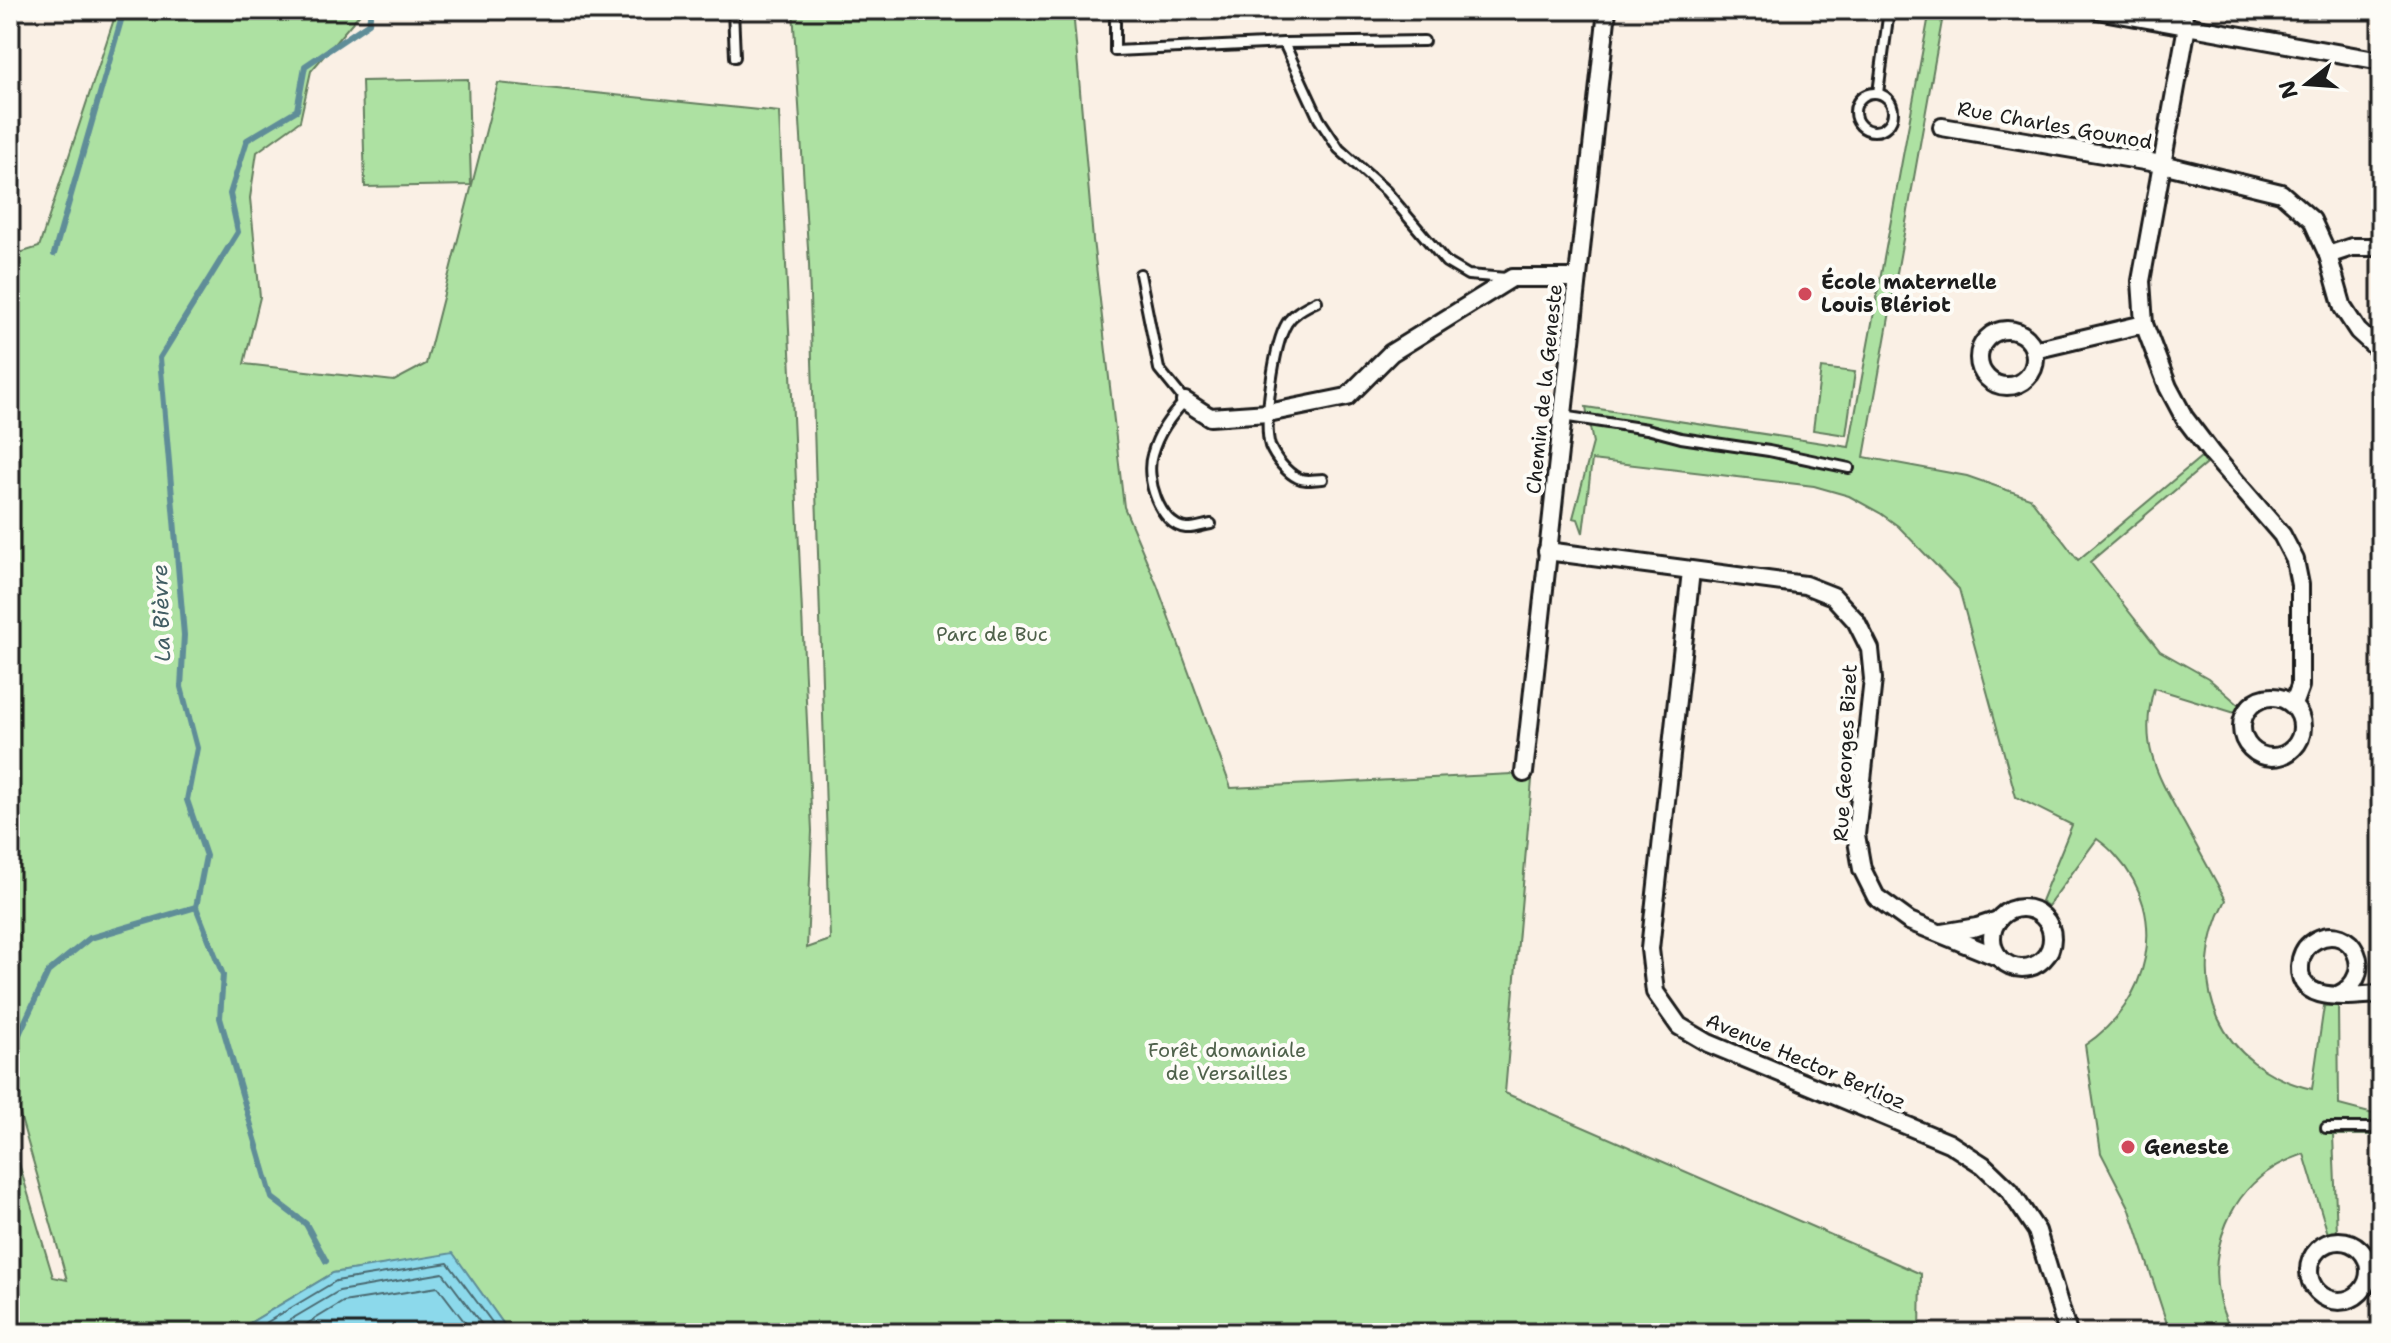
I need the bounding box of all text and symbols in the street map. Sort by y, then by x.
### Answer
north arrow [2267,44,2347,124]
text: N [2272,77,2305,102]
street label: Rue Charles Gounod [1956,95,2155,155]
place label: École maternelle Louis Blériot [1821,267,1997,318]
street label: Chemin de la Geneste [1520,283,1568,495]
marker: École maternelle Louis Blériot [1796,285,1814,303]
water label: La Bièvre [145,564,177,662]
park label: Parc de Buc [936,621,1048,647]
street label: Rue Georges Bizet [1827,664,1863,842]
street label: Avenue Hector Berlioz [1702,1007,1910,1115]
park label: Forêt domaniale de Versailles [1148,1037,1306,1086]
place label: Geneste [2144,1134,2229,1160]
marker: Geneste [2119,1138,2137,1156]

